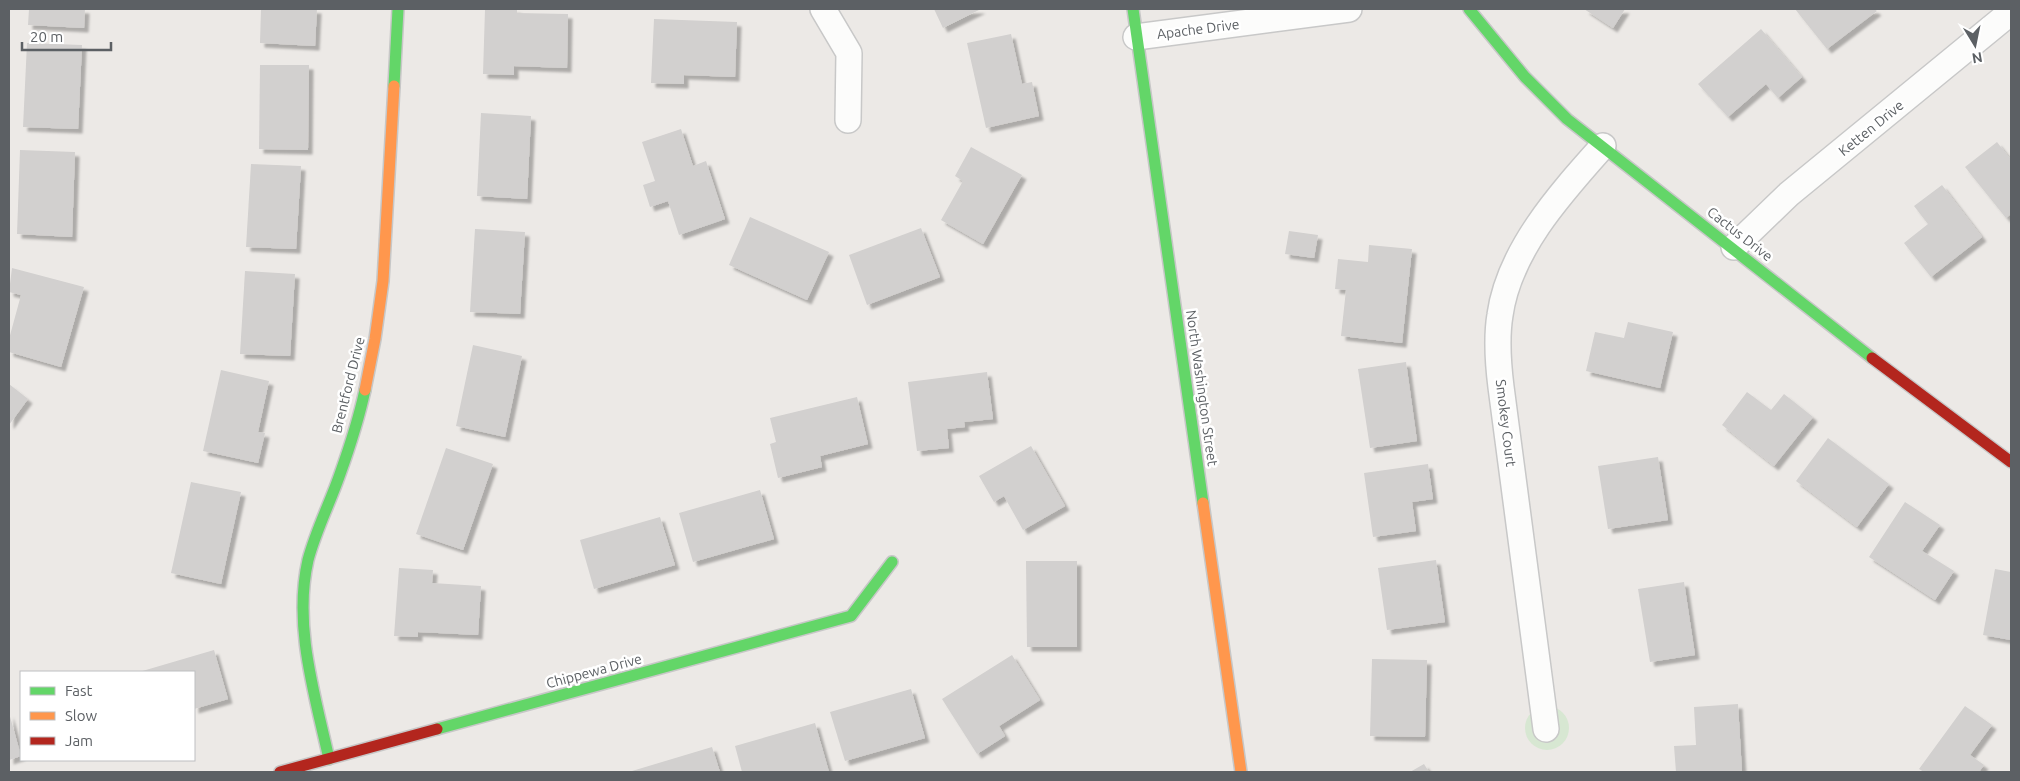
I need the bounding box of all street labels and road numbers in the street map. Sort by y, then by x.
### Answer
street label: Apache Drive [1156,16,1240,42]
street label: Ketten Drive [1835,97,1907,159]
street label: Cactus Drive [1704,204,1776,264]
street label: North Washington Street [1183,309,1221,468]
street label: Brentford Drive [328,335,368,435]
street label: Smokey Court [1493,379,1519,468]
street label: Chippewa Drive [544,651,644,691]

